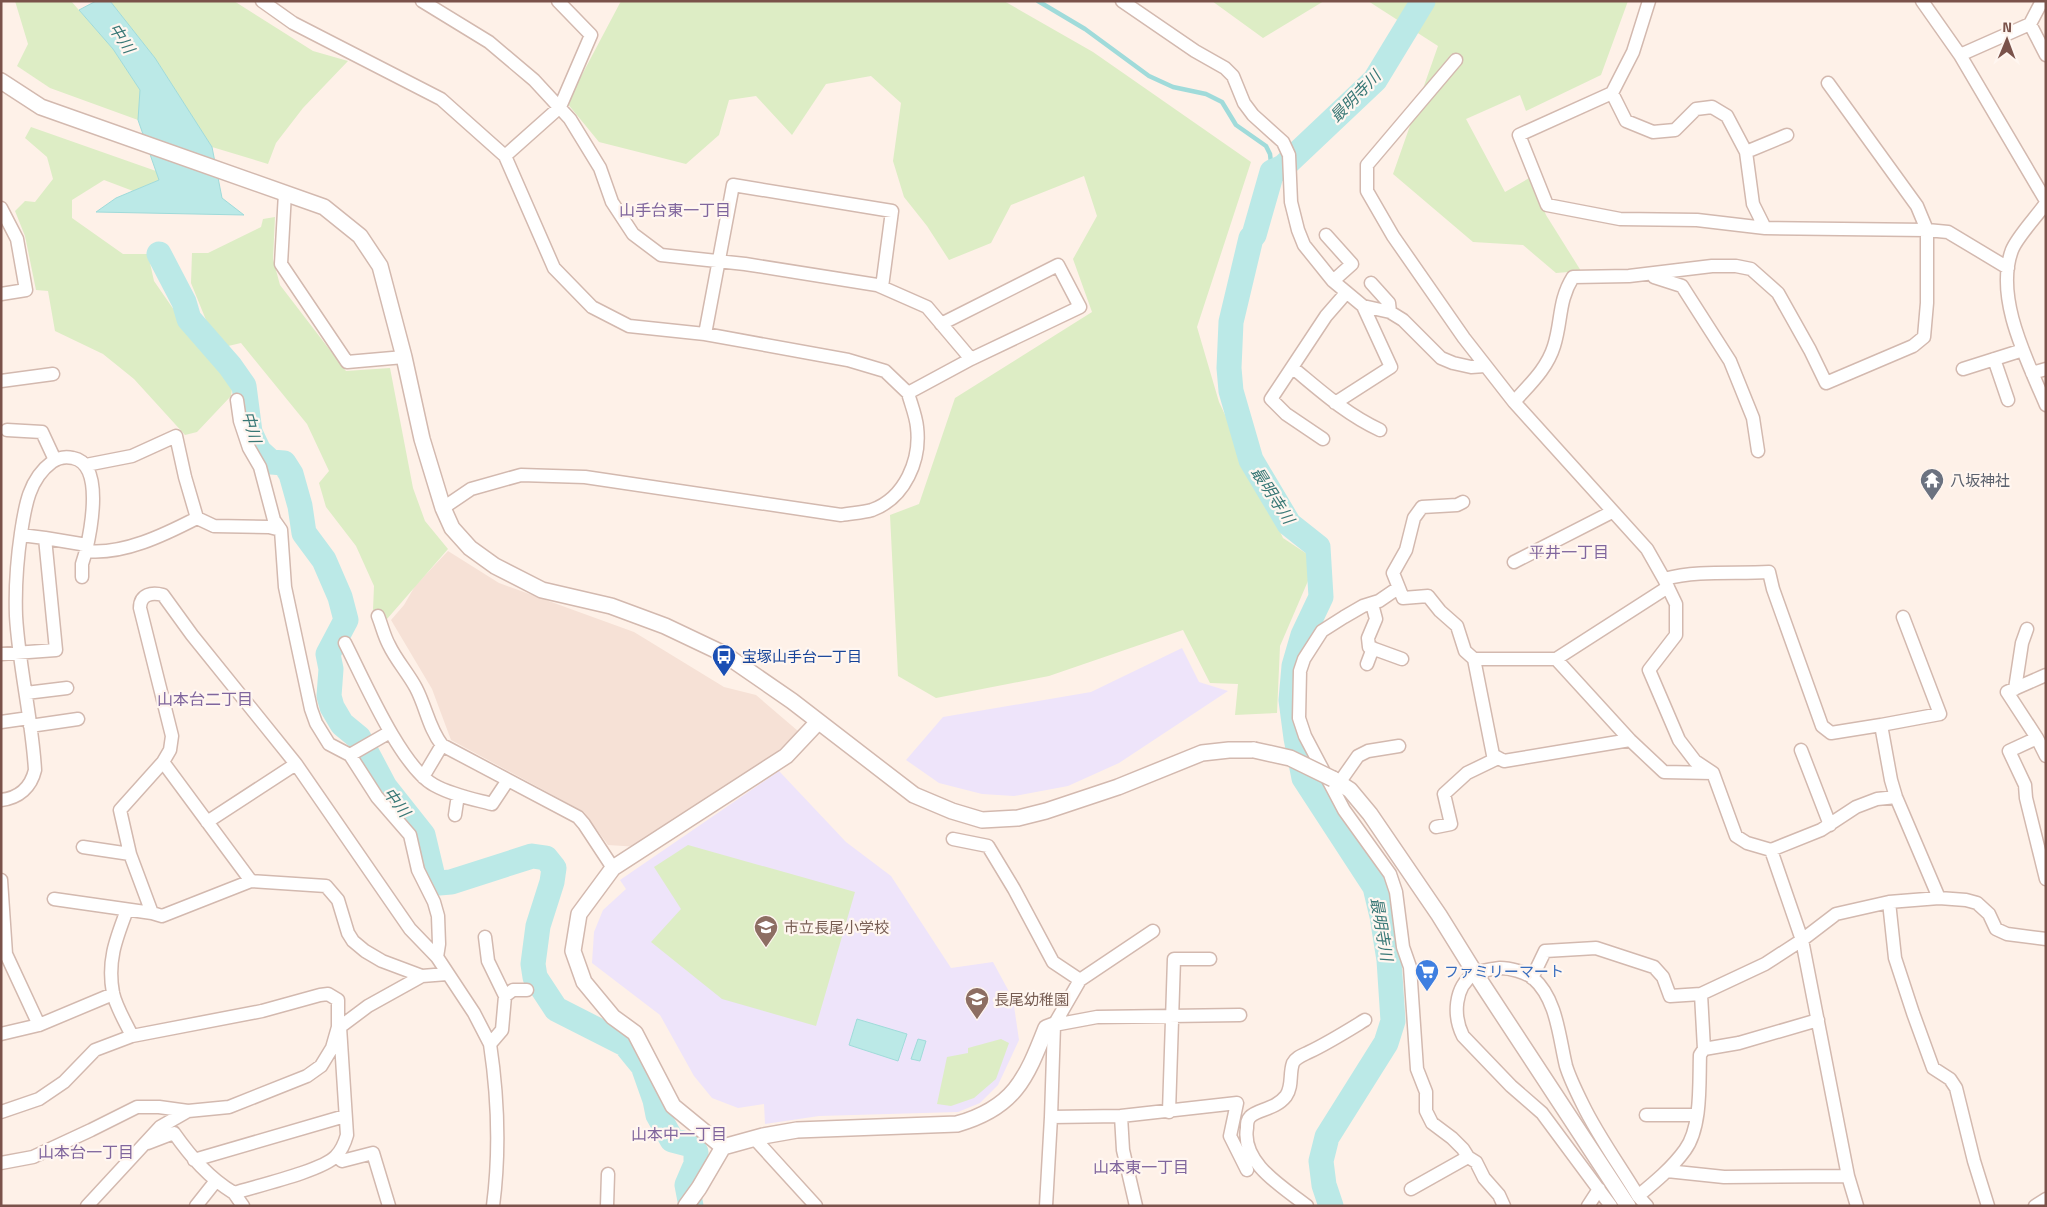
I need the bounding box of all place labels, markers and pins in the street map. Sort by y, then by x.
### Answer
temple icon: 八坂神社 [1919,467,1945,501]
place label: 八坂神社 [1950,469,2010,492]
bus stop icon: 宝塚山手台一丁目 [711,643,737,677]
place label: 宝塚山手台一丁目 [742,645,862,668]
school or university icon: 市立長尾小学校 [753,914,779,948]
place label: 市立長尾小学校 [784,916,889,939]
supermarket icon: ファミリーマート [1414,958,1440,992]
place label: ファミリーマート [1444,960,1564,983]
school or university icon: 長尾幼稚園 [964,986,990,1020]
place label: 長尾幼稚園 [994,988,1069,1011]

